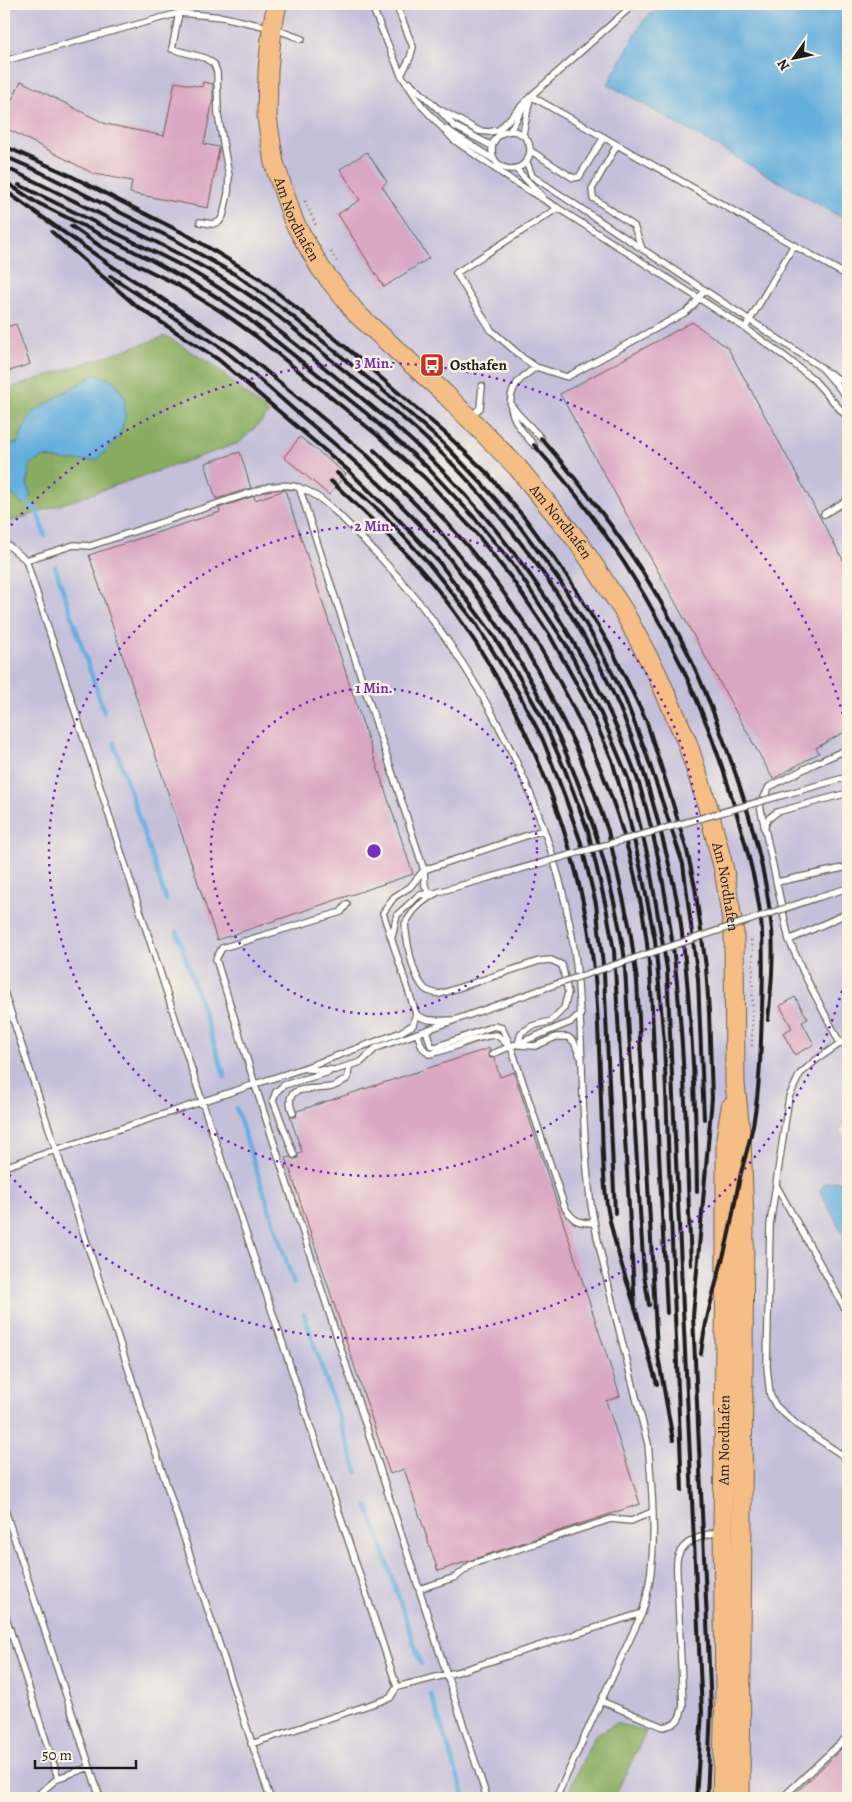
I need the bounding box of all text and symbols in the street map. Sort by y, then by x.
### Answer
north arrow [770,32,820,82]
text: N [773,55,794,74]
street label: Am Nordhafen [269,174,324,265]
bus stop icon: Osthafen [419,352,445,378]
text: 3 Min. [355,353,393,373]
place label: Osthafen [450,355,508,375]
street label: Am Nordhafen [525,479,597,563]
text: 2 Min. [354,516,394,536]
text: 1 Min. [355,678,393,698]
street label: Am Nordhafen [707,839,744,933]
centre of rings [365,842,383,860]
street label: Am Nordhafen [713,1395,734,1486]
scale bar [35,1737,136,1769]
text: 50 m [42,1745,72,1765]

